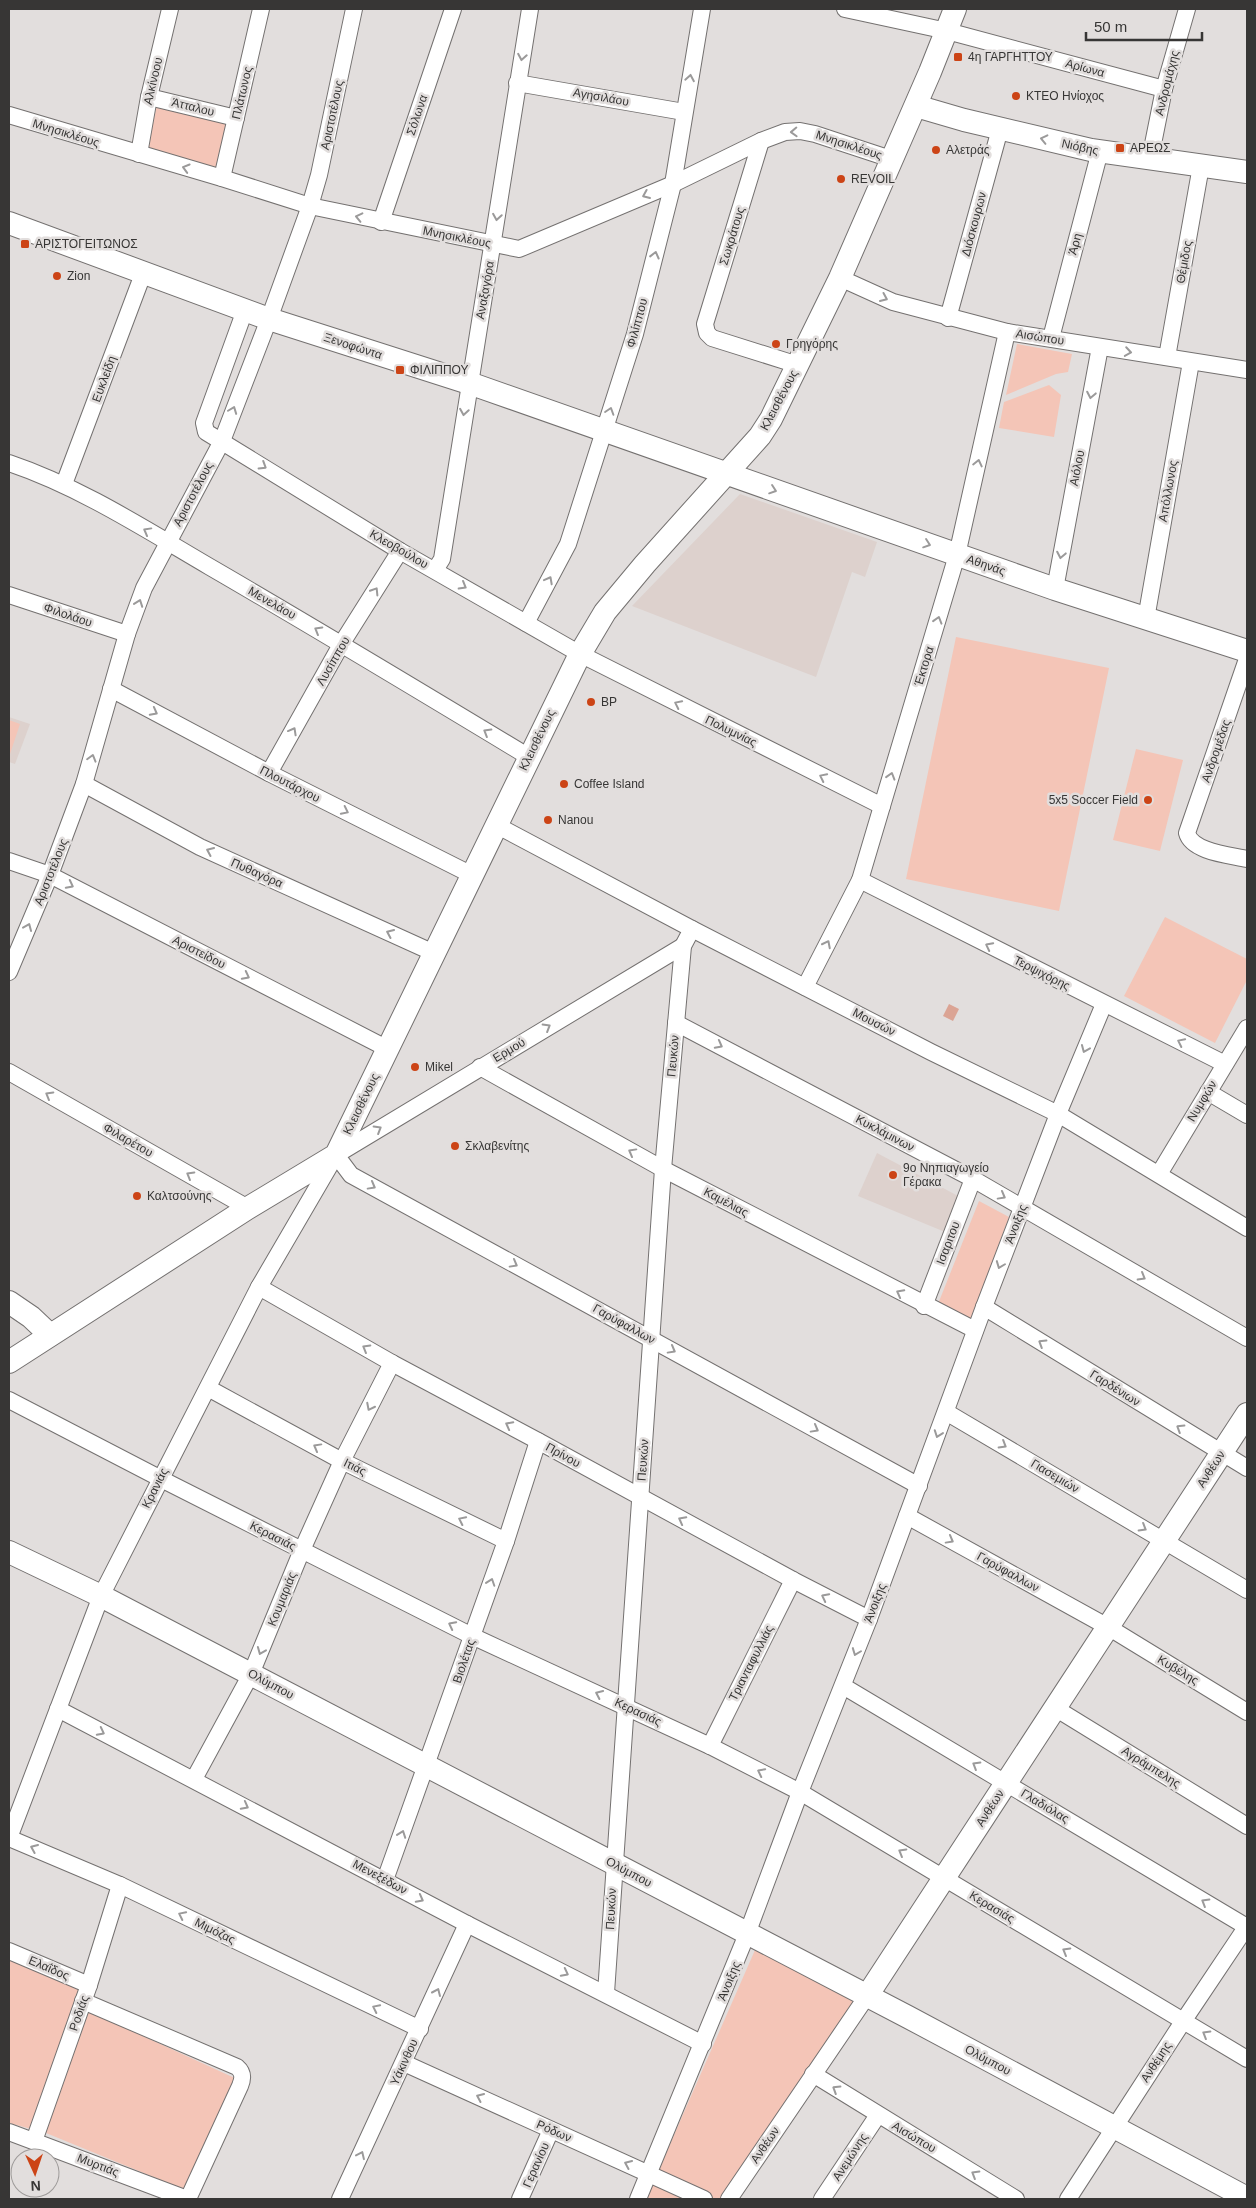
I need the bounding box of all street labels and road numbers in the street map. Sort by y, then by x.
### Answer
street label: Ανδρομάχης [1152,49,1182,117]
street label: Αλκίνοου [141,56,165,106]
street label: Αρίωνα [1064,56,1106,80]
street label: Πλάτωνος [229,65,255,121]
street label: Αριστοτέλους [318,79,346,151]
street label: Αγησιλάου [572,85,630,109]
street label: Σόλωνα [404,93,430,137]
street label: Άτταλου [170,95,216,119]
street label: Μνησικλέους [31,116,101,150]
street label: Μνησικλέους [814,128,884,162]
street label: Νιόβης [1060,136,1100,158]
street label: Διόσκουρων [959,190,989,258]
street label: Σωκράτους [717,205,748,267]
street label: Μνησικλέους [422,224,492,251]
street label: Άρη [1065,232,1085,256]
street label: Θέμιδος [1173,239,1195,285]
street label: Αναξαγόρα [473,260,497,320]
street label: Φιλίππου [624,297,650,349]
street label: Αισώπου [1015,326,1065,348]
street label: Ξενοφώντα [322,330,384,362]
street label: Ευκλείδη [89,354,119,404]
street label: Κλεισθένους [757,367,801,433]
street label: Αιόλου [1067,449,1087,487]
street label: Αριστοτέλους [170,459,216,529]
street label: Απόλλωνος [1156,459,1180,523]
street label: Κλεοβούλου [367,527,431,571]
street label: Αθηνάς [965,552,1007,578]
street label: Μενελάου [246,584,298,622]
street label: Φιλολάου [42,600,94,630]
street label: Λυσίππου [313,634,353,688]
street label: Έκτορα [911,645,937,688]
street label: Κλεισθένους [516,707,558,773]
street label: Πολυμνίας [703,713,759,750]
street label: Ανδρομέδας [1199,717,1233,784]
street label: Πλουτάρχου [258,763,322,805]
street label: Αριστοτέλους [31,836,71,907]
street label: Πυθαγόρα [229,855,285,891]
street label: Αριστείδου [170,933,228,971]
street label: Τερψιχόρης [1011,953,1073,993]
street label: Μουσών [850,1005,898,1039]
street label: Ερμού [490,1035,528,1065]
street label: Πευκών [664,1035,682,1077]
street label: Κλεισθένους [340,1071,382,1137]
street label: Νυμφών [1184,1078,1220,1124]
street label: Κυκλάμινων [853,1112,917,1154]
street label: Φιλαρέτου [101,1120,155,1160]
street label: Καμέλιας [701,1184,751,1220]
street label: Άνοιξης [1002,1202,1030,1246]
street label: Ισαριτου [933,1219,963,1267]
street label: Γαρύφαλλων [591,1301,657,1347]
street label: Γαρδένιων [1087,1367,1143,1409]
street label: Πευκών [635,1439,651,1481]
street label: Πρίνου [543,1440,583,1470]
street label: Ανθέων [1194,1448,1228,1490]
street label: Ιτιάς [341,1456,369,1479]
street label: Γιασεμιών [1029,1456,1081,1496]
street label: Κρανιάς [139,1465,171,1510]
street label: Κερασιάς [248,1518,299,1554]
street label: Γαρύφαλλων [975,1549,1041,1595]
street label: Κουμαριάς [265,1570,299,1628]
street label: Άνοιξης [861,1581,889,1625]
street label: Τριανταφυλλιάς [726,1623,776,1703]
street label: Βιολέτας [450,1637,478,1685]
street label: Κυβέλης [1155,1652,1201,1688]
street label: Ολύμπου [246,1666,296,1702]
street label: Κερασιάς [612,1695,664,1729]
street label: Αγράμπελης [1119,1743,1183,1791]
street label: Γλαδιόλας [1018,1786,1072,1826]
street label: Ανθέων [973,1787,1007,1829]
street label: Ολύμπου [604,1854,654,1890]
street label: Μενεξέδων [350,1857,410,1897]
street label: Πευκών [603,1888,619,1930]
street label: Κερασιάς [967,1888,1017,1926]
street label: Μιμόζας [192,1915,238,1947]
street label: Ελαΐδος [27,1953,72,1983]
street label: Άνοιξης [715,1959,743,2003]
street label: Ροδιάς [66,1993,92,2033]
street label: Υάκινθου [387,2037,421,2087]
street label: Ανθέμης [1138,2039,1174,2085]
street label: Ολύμπου [963,2042,1013,2078]
street label: Ρόδων [534,2117,574,2145]
street label: Αισώπου [890,2118,938,2156]
street label: Ανθέων [748,2124,782,2166]
street label: Ανεμώνης [829,2130,871,2183]
street label: Γερανίου [520,2140,552,2190]
street label: Μυρτιάς [75,2151,121,2179]

